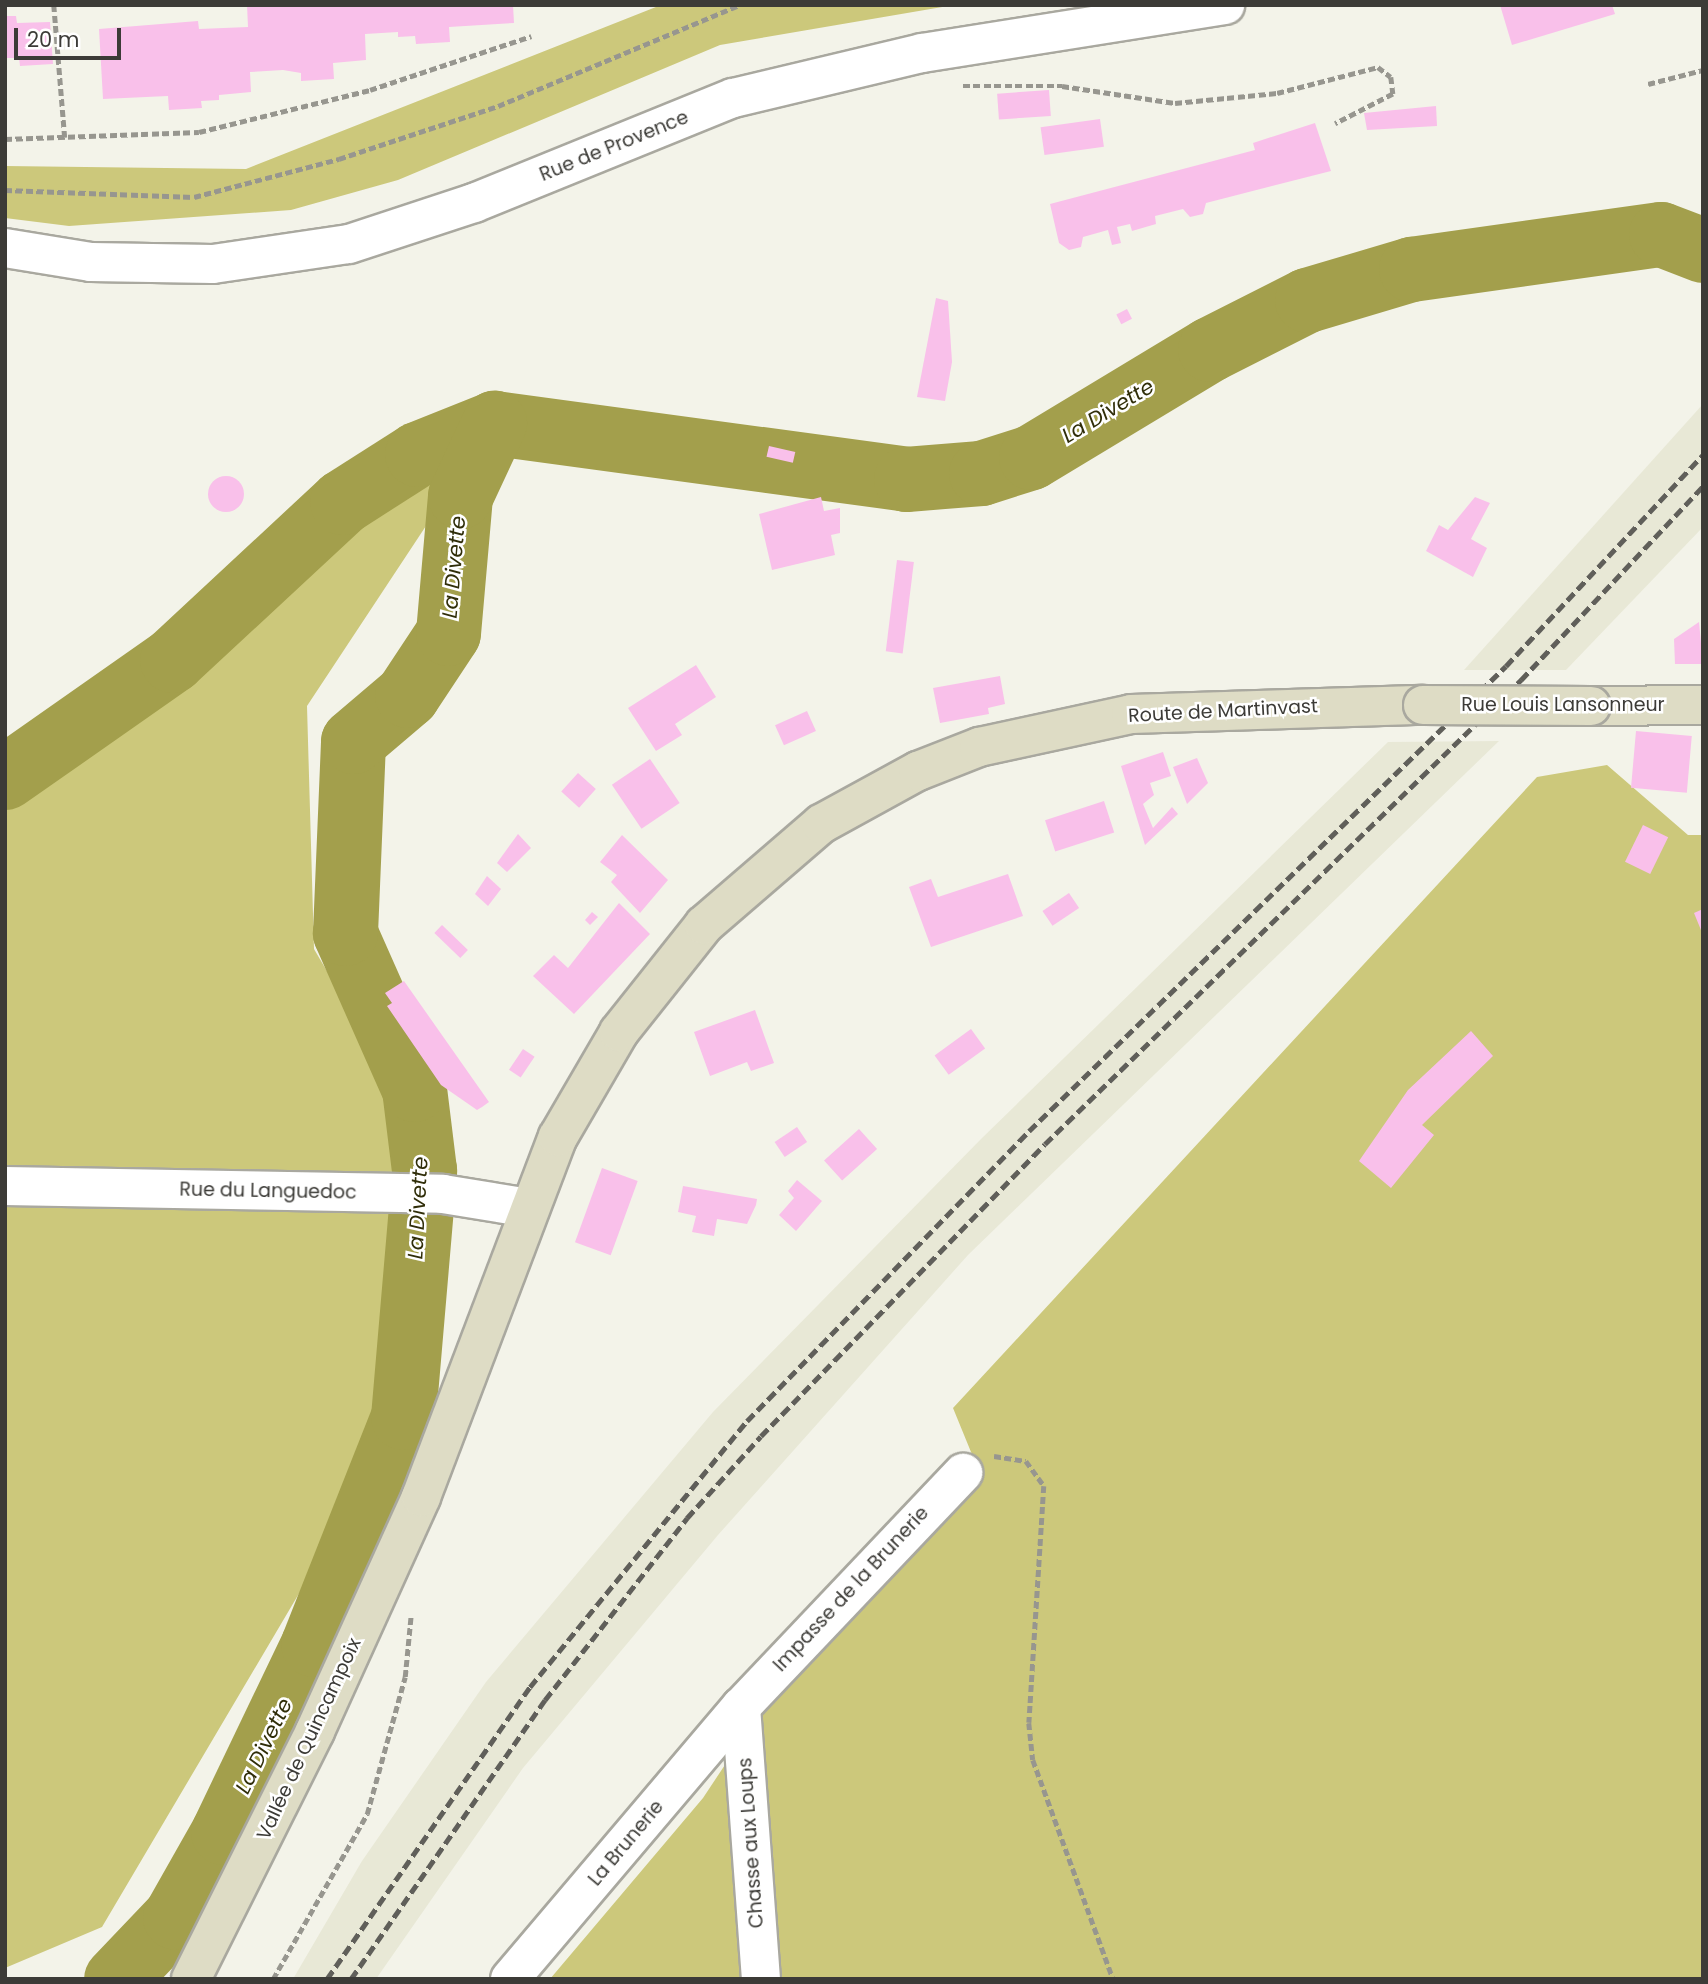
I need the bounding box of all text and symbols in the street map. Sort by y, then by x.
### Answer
scale bar [18,14,124,58]
text: 20 m [27,25,80,54]
street label: Rue de Provence [536,106,692,186]
water label: La Divette [1058,374,1158,448]
water label: La Divette [437,515,471,619]
street label: Rue Louis Lansonneur [1461,694,1665,716]
street label: Route de Martinvast [1128,695,1318,727]
water label: La Divette [403,1156,433,1260]
street label: Rue du Languedoc [179,1178,357,1204]
street label: Impasse de la Brunerie [769,1502,933,1676]
street label: Vallée de Quincampoix [252,1634,366,1844]
water label: La Divette [230,1694,298,1798]
street label: Chasse aux Loups [734,1757,768,1929]
street label: La Brunerie [584,1796,668,1890]

